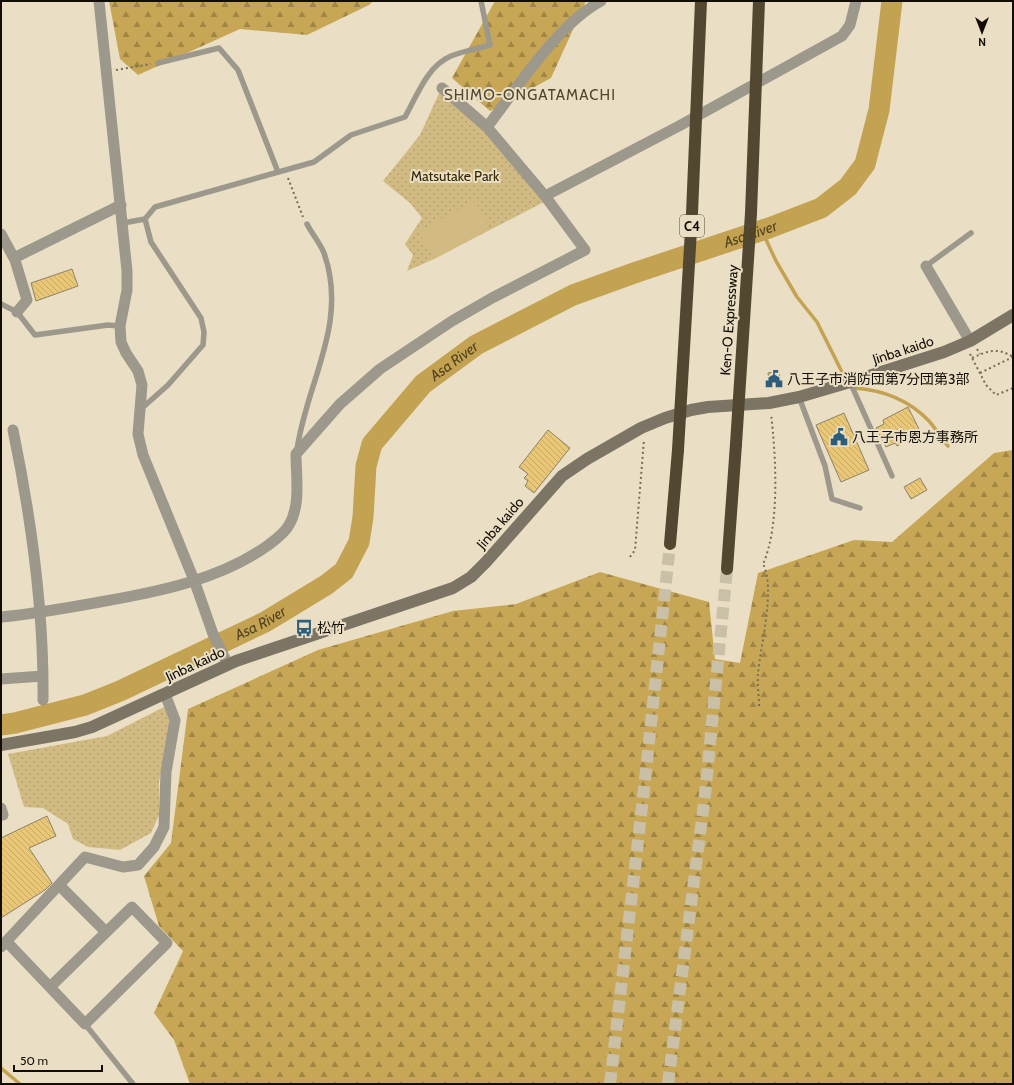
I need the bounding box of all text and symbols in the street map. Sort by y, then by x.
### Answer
north arrow [962,12,1002,52]
text: N [978,35,986,49]
district label: SHIMO-ONGATAMACHI [444,86,616,104]
park label: Matsutake Park [411,167,500,185]
road number: C4 [680,215,704,237]
water label: Asa River [721,216,781,252]
street label: Ken-O Expressway [716,264,742,376]
street label: Jinba kaido [869,332,936,369]
water label: Asa River [426,337,483,385]
public building icon: 八王子市消防団第7分団第3部 [764,369,784,389]
place label: 八王子市消防団第7分団第3部 [787,370,970,388]
public building icon: 八王子市恩方事務所 [829,427,849,447]
place label: 八王子市恩方事務所 [852,428,978,446]
street label: Jinba kaido [472,493,528,554]
water label: Asa River [231,602,290,644]
bus stop icon: 松竹 [294,618,314,638]
place label: 松竹 [317,619,345,637]
street label: Jinba kaido [162,642,228,686]
scale bar [14,1047,102,1073]
text: 50 m [20,1053,48,1068]

